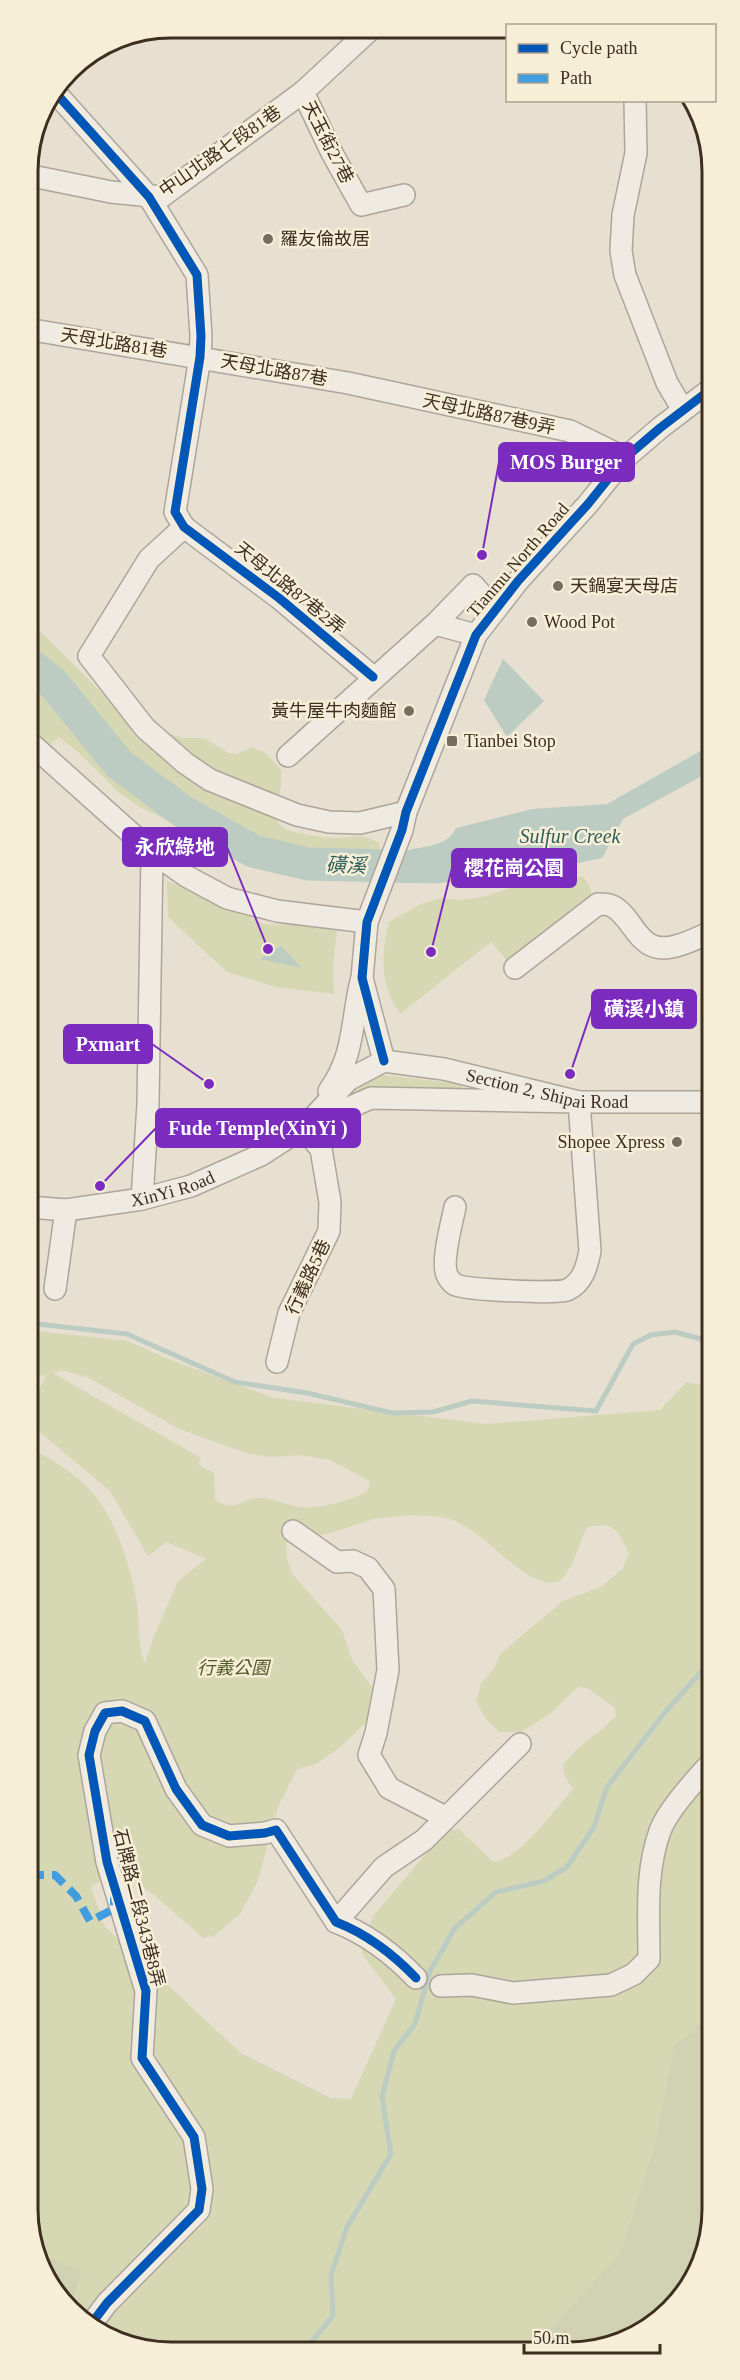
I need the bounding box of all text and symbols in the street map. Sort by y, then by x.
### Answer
legend [506,24,716,102]
text: Cycle path [560,38,637,58]
text: Path [560,68,592,88]
street label: 天玉街27巷 [299,97,357,187]
street label: 中山北路七段81巷 [155,102,285,200]
place label: 羅友倫故居 [280,229,370,249]
marker: 羅友倫故居 [261,232,275,246]
street label: 天母北路81巷 [59,325,169,361]
street label: 天母北路87巷 [219,351,329,389]
street label: 天母北路87巷9弄 [421,390,557,438]
callout: MOS Burger [499,443,634,481]
text: MOS Burger [510,451,622,474]
street label: Tianmu North Road [463,499,573,621]
street label: 天母北路87巷2弄 [231,538,349,638]
place label: 天鍋宴天母店 [570,576,678,596]
marker: 天鍋宴天母店 [551,579,565,593]
place label: Wood Pot [544,612,615,632]
marker: Wood Pot [525,615,539,629]
place label: 黃牛屋牛肉麵館 [271,701,397,721]
marker: 黃牛屋牛肉麵館 [402,704,416,718]
place label: Tianbei Stop [464,731,556,751]
marker: Tianbei Stop [445,734,459,748]
water label: Sulfur Creek [520,825,622,848]
callout: 永欣綠地 [123,828,227,866]
text: 永欣綠地 [135,836,215,858]
callout: 櫻花崗公園 [452,849,576,887]
water label: 磺溪 [326,853,369,877]
text: 櫻花崗公園 [464,857,564,879]
callout: 磺溪小鎮 [592,990,696,1028]
text: 磺溪小鎮 [604,998,684,1020]
callout: Pxmart [64,1025,152,1063]
text: Pxmart [76,1033,141,1055]
street label: Section 2, Shipai Road [464,1065,628,1112]
callout: Fude Temple(XinYi ) [156,1109,360,1147]
text: Fude Temple(XinYi ) [168,1117,348,1140]
place label: Shopee Xpress [558,1132,665,1152]
marker: Shopee Xpress [670,1135,684,1149]
street label: XinYi Road [129,1167,218,1211]
street label: 行義路5巷 [282,1236,334,1318]
park label: 行義公園 [197,1658,272,1678]
street label: 石牌路二段343巷8弄 [110,1827,168,1989]
scale bar [524,2317,660,2355]
text: 50 m [533,2328,570,2348]

